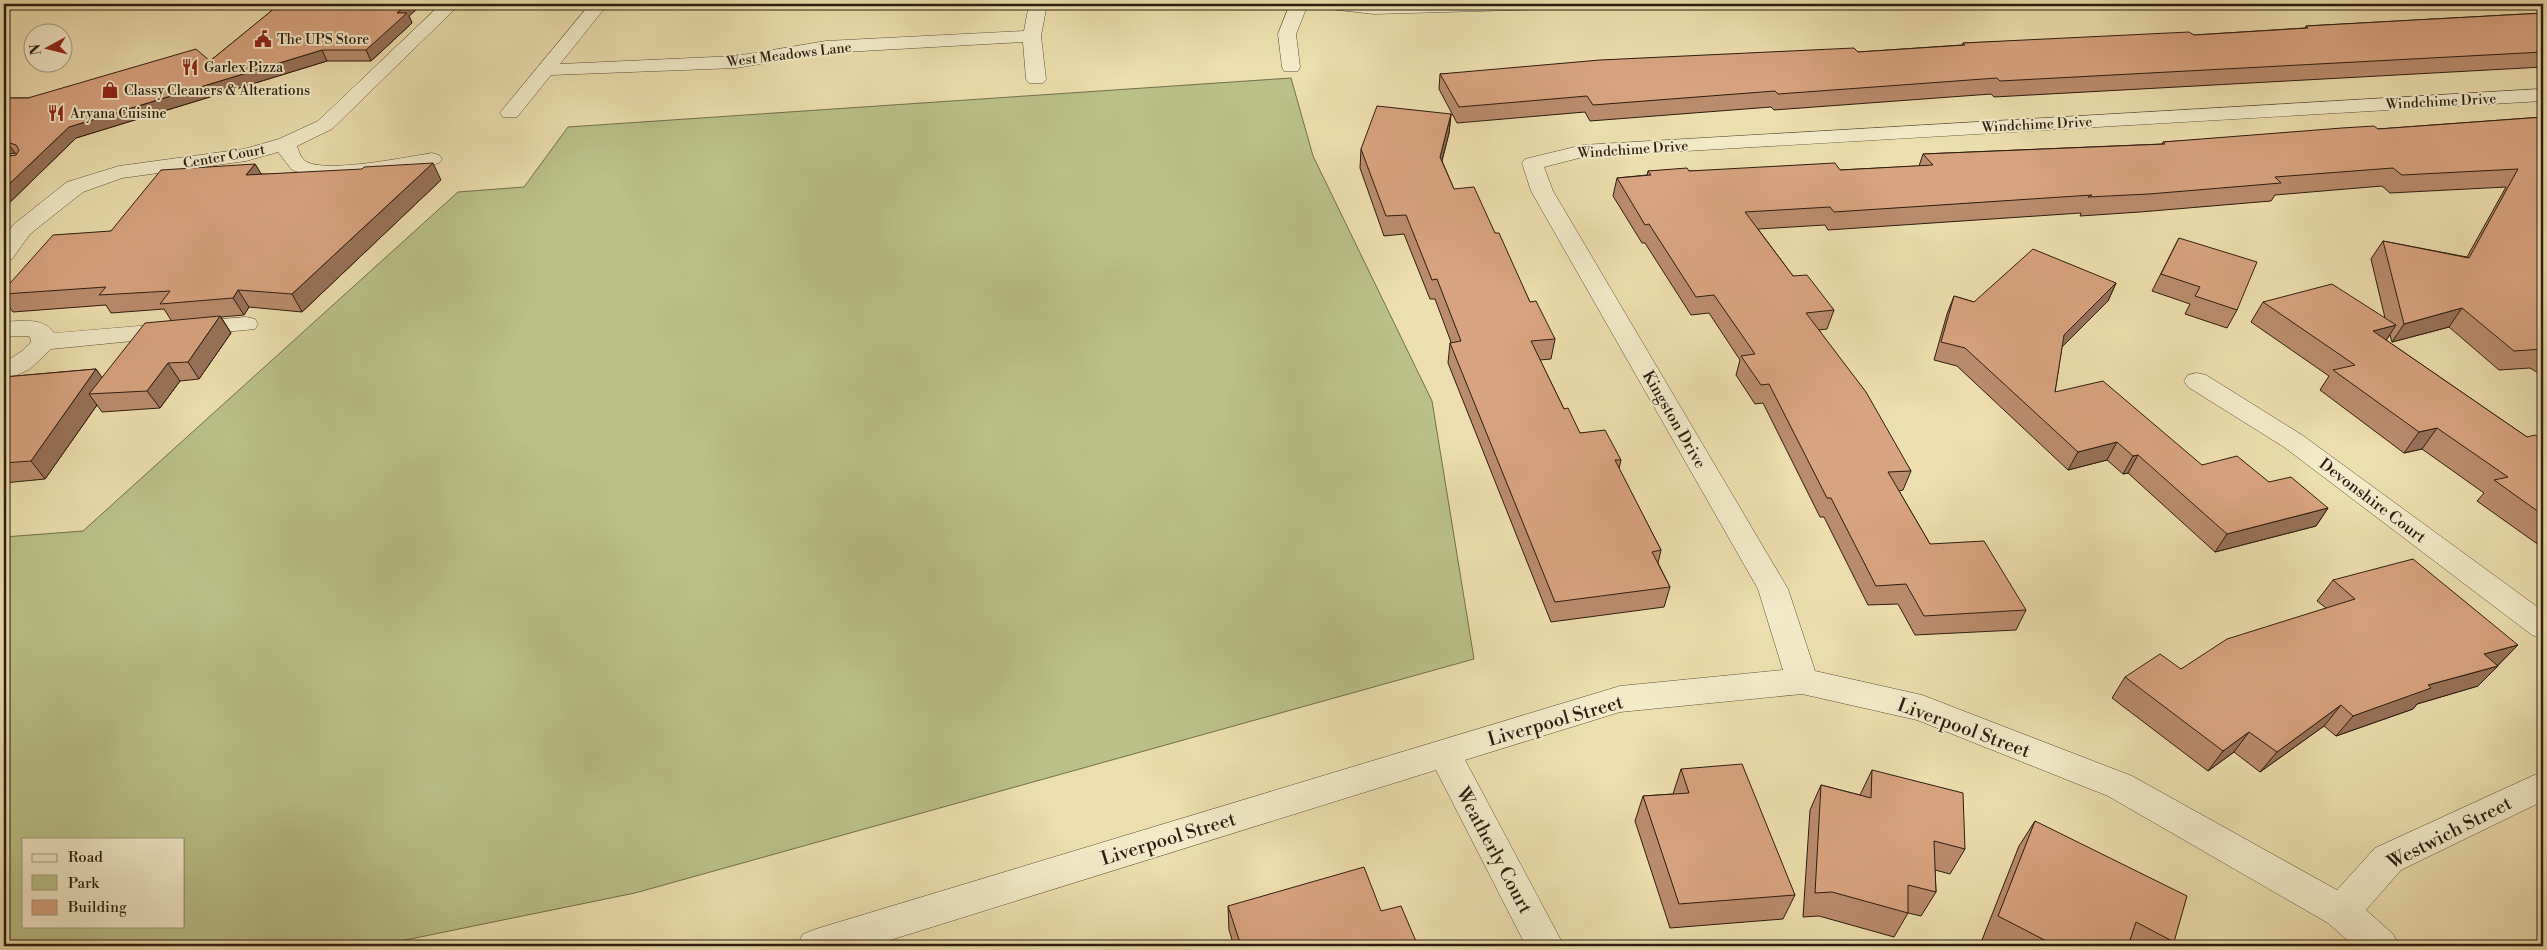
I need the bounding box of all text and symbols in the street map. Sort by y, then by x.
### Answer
north arrow [22,22,72,72]
public building icon: The UPS Store [253,29,273,49]
place label: The UPS Store [277,31,369,49]
street label: West Meadows Lane [725,38,853,72]
text: N [26,43,46,56]
restaurant icon: Garlex Pizza [180,57,200,77]
place label: Garlex Pizza [204,59,284,77]
shop icon: Classy Cleaners & Alterations [100,80,120,100]
place label: Classy Cleaners & Alterations [124,82,310,100]
street label: Windchime Drive [2384,90,2497,114]
restaurant icon: Aryana Cuisine [46,103,66,123]
place label: Aryana Cuisine [69,105,167,123]
street label: Windchime Drive [1980,113,2093,137]
street label: Windchime Drive [1576,137,1689,163]
street label: Center Court [182,141,267,173]
street label: Kingston Drive [1638,367,1710,472]
street label: Devonshire Court [2315,454,2430,548]
street label: Liverpool Street [1485,690,1626,752]
street label: Liverpool Street [1894,693,2034,763]
street label: Weatherly Court [1450,782,1538,918]
street label: Westwich Street [2382,791,2516,875]
street label: Liverpool Street [1098,807,1239,871]
legend [22,838,185,928]
text: Road [68,848,103,867]
text: Park [68,874,100,893]
text: Building [67,898,127,917]

